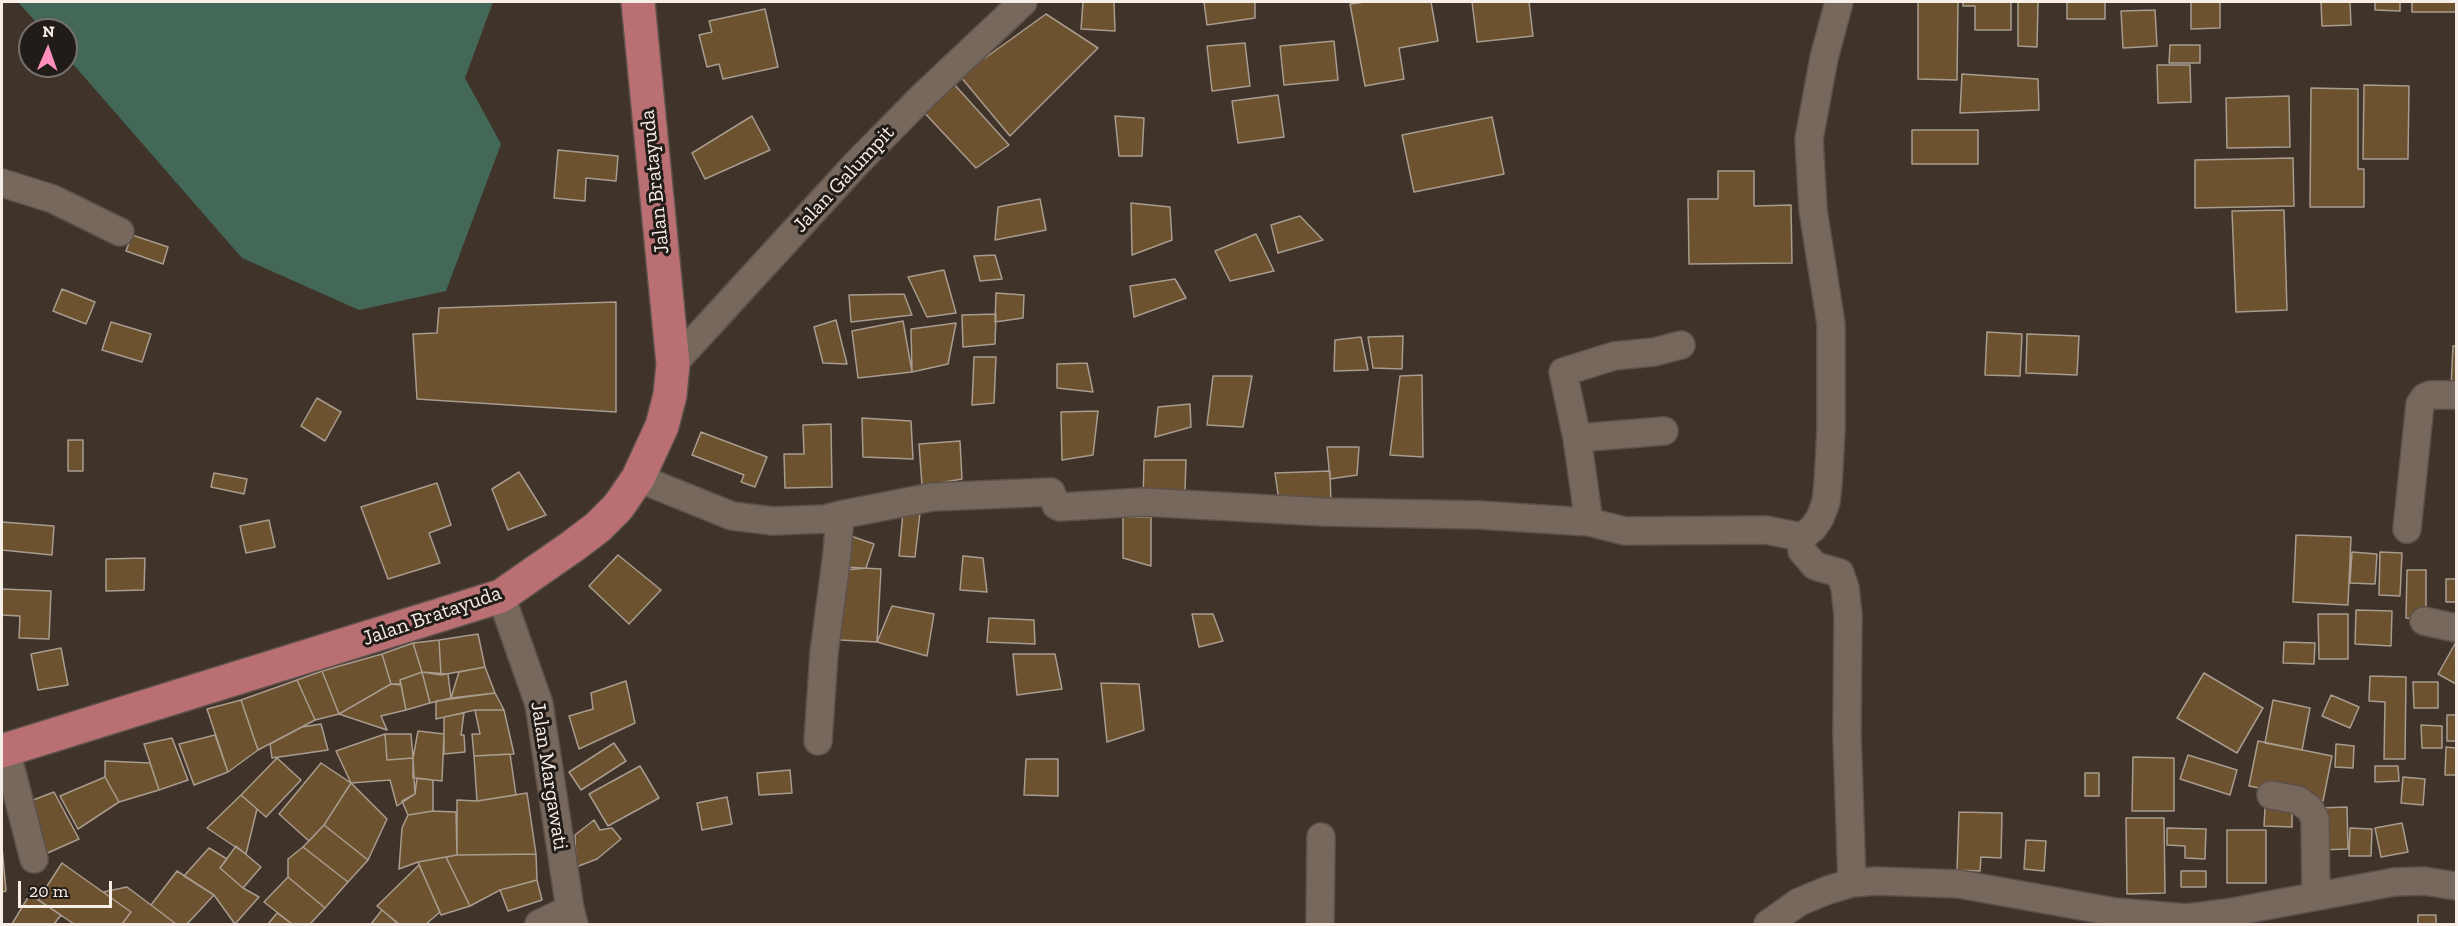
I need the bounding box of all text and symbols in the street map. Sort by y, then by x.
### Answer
north arrow [18,18,78,78]
text: N [42,22,55,41]
street label: Jalan Bratayuda [635,109,675,255]
street label: Jalan Galumpit [788,120,900,238]
street label: Jalan Bratayuda [359,580,505,652]
street label: Jalan Margawati [525,700,573,852]
scale bar [21,869,116,907]
text: 20 m [29,880,68,902]

